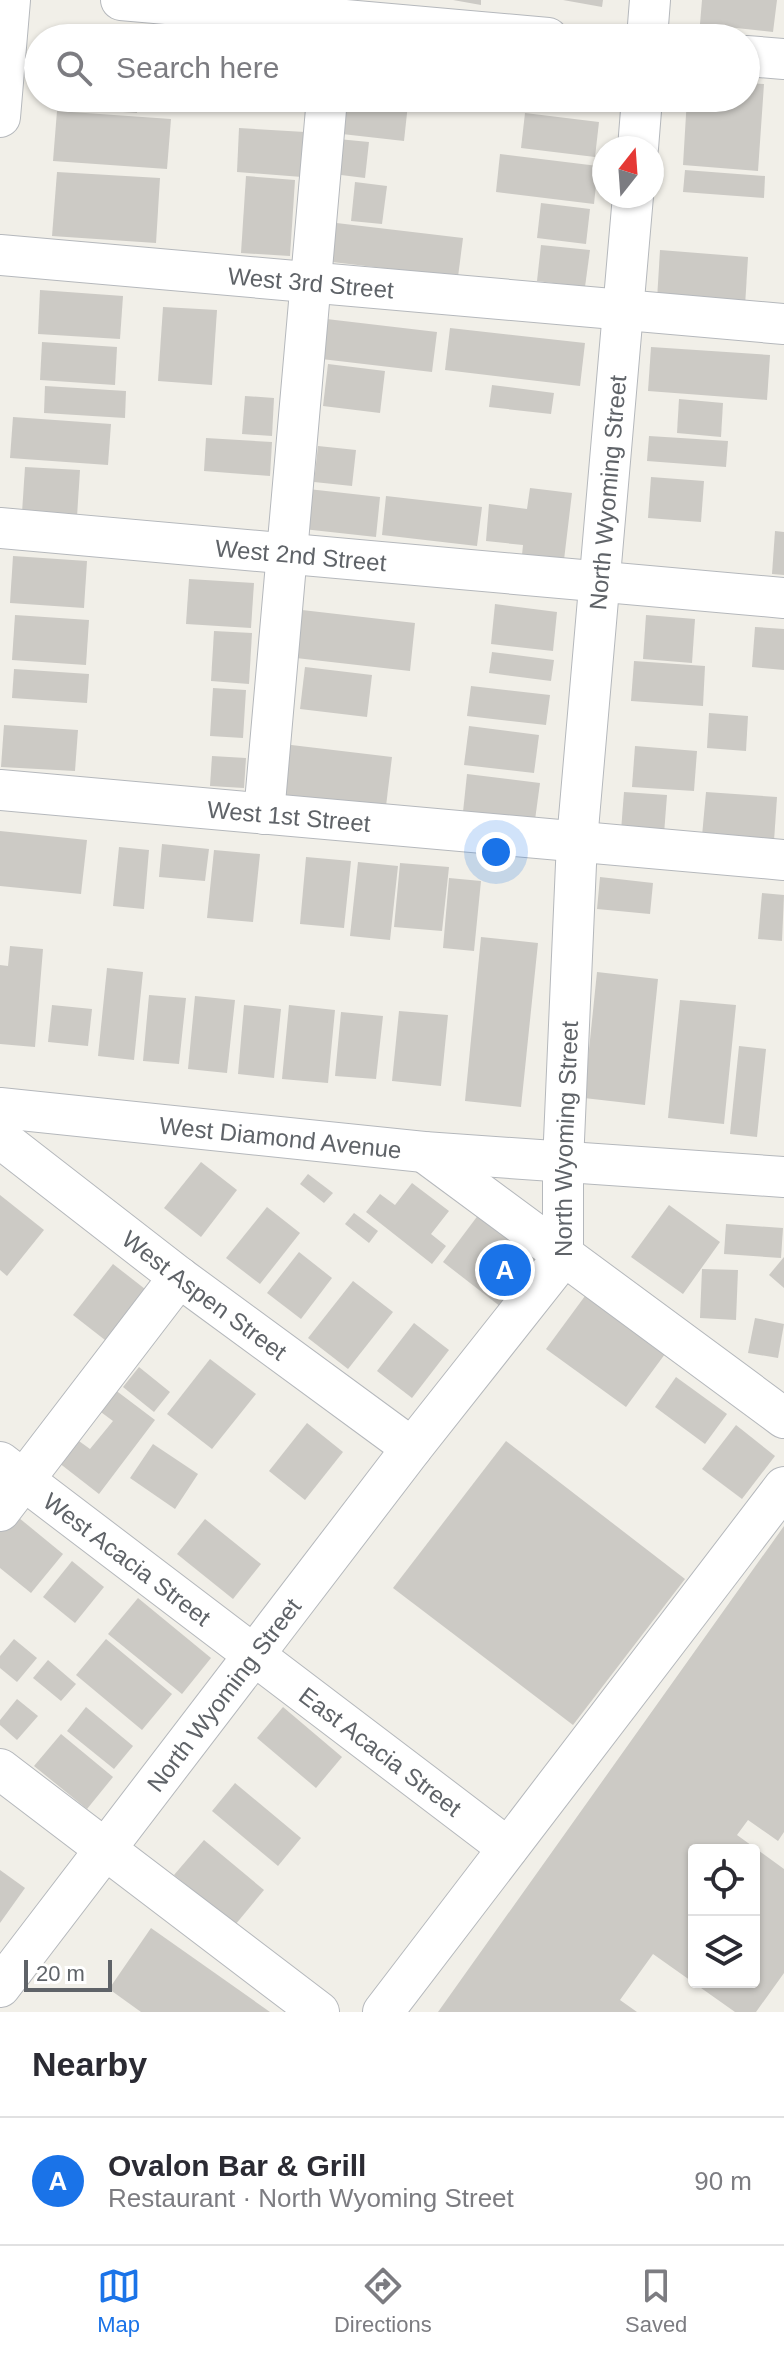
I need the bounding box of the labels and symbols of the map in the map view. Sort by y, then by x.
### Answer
north arrow [592,136,664,208]
street label: West 3rd Street [227,262,395,303]
street label: North Wyoming Street [584,373,631,611]
street label: West 2nd Street [214,534,388,576]
street label: West 1st Street [206,795,372,837]
your location [476,832,516,872]
street label: North Wyoming Street [550,1020,583,1257]
street label: West Diamond Avenue [158,1111,403,1163]
street label: West Aspen Street [117,1225,293,1365]
pin: A [479,1240,531,1300]
street label: West Acacia Street [39,1487,216,1631]
street label: North Wyoming Street [141,1592,306,1797]
street label: East Acacia Street [294,1681,467,1821]
scale bar [24,1956,112,1992]

